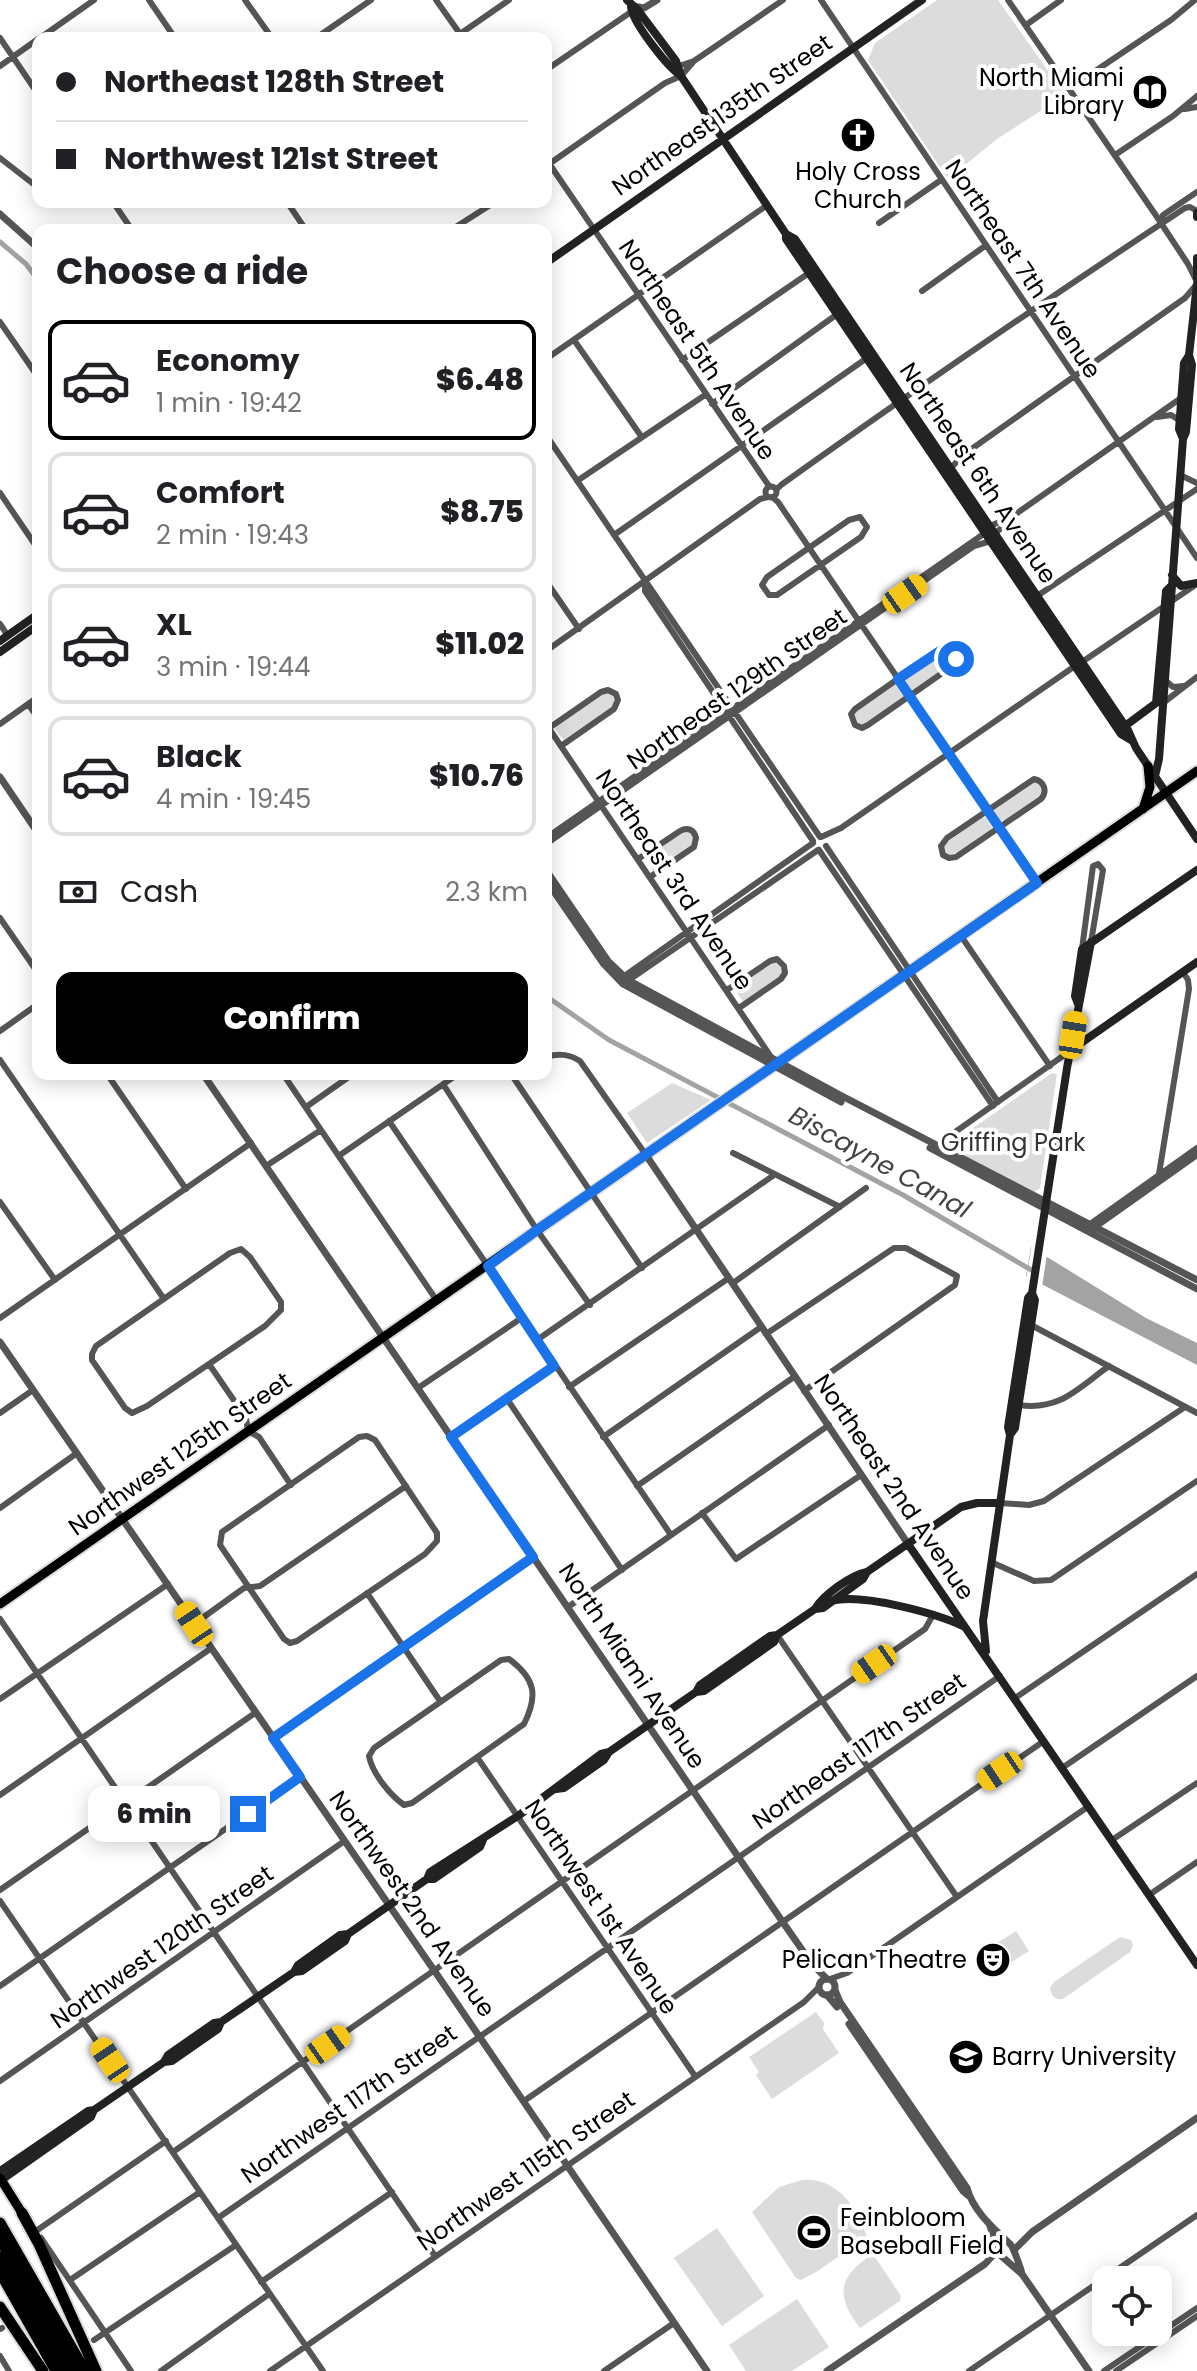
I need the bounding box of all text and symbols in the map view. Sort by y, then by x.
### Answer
street label: Northeast 135th Street [605,26,838,203]
text: Northeast 128th Street [104,60,444,103]
place label: North Miami Library [979,61,1124,122]
library icon: North Miami Library [1131,73,1169,111]
church icon: Holy Cross Church [839,116,877,154]
text: Northwest 121st Street [104,137,438,180]
street label: Northeast 7th Avenue [938,153,1109,385]
place label: Holy Cross Church [795,155,921,216]
street label: Northeast 5th Avenue [611,233,784,467]
text: Choose a ride [56,246,308,297]
text: Economy [156,339,300,382]
icon: car [60,344,132,416]
street label: Northeast 6th Avenue [892,356,1065,590]
text: $6.48 [436,358,524,401]
text: 1 min · 19:42 [156,385,302,421]
text: Comfort [156,471,285,514]
icon: car [60,476,132,548]
text: $8.75 [440,490,524,533]
text: 2 min · 19:43 [156,517,309,553]
car [878,570,932,618]
street label: Northeast 129th Street [620,600,853,777]
text: XL [156,603,192,646]
icon: car [60,608,132,680]
text: $11.02 [435,622,524,665]
route start [938,641,974,677]
text: 3 min · 19:44 [156,649,310,685]
text: Black [156,735,242,778]
icon: car [60,740,132,812]
text: $10.76 [429,754,524,797]
street label: Northeast 3rd Avenue [588,763,761,997]
text: 4 min · 19:45 [156,781,311,817]
icon: cash [56,870,100,914]
text: Cash [120,870,198,913]
text: 2.3 km [445,874,528,910]
button: Confirm [56,972,528,1064]
car [1057,1009,1089,1061]
water label: Biscayne Canal [783,1097,978,1227]
park label: Griffing Park [941,1126,1086,1159]
street label: Northwest 125th Street [62,1364,298,1543]
street label: Northeast 2nd Avenue [806,1367,982,1606]
street label: North Miami Avenue [551,1556,714,1775]
car [171,1597,217,1651]
car [847,1640,901,1688]
street label: Northeast 117th Street [746,1664,972,1837]
car [973,1748,1027,1794]
street label: Northwest 2nd Avenue [322,1784,503,2024]
callout: 6 min [88,1786,220,1842]
street label: Northwest 1st Avenue [517,1793,686,2021]
text: 6 min [116,1796,192,1832]
route end [230,1796,266,1832]
street label: Northwest 120th Street [44,1857,280,2036]
theatre icon: Pelican Theatre [974,1941,1012,1979]
place label: Pelican Theatre [782,1943,967,1976]
street label: Northwest 117th Street [234,2016,463,2191]
car [301,2021,355,2069]
car [87,2033,133,2087]
school or university icon: Barry University [947,2038,985,2076]
place label: Barry University [992,2040,1177,2073]
street label: Northwest 115th Street [410,2083,641,2258]
place label: Feinbloom Baseball Field [840,2201,1004,2262]
sports icon: Feinbloom Baseball Field [795,2213,833,2251]
map controls [1092,2266,1172,2346]
button: locate [1092,2266,1172,2346]

